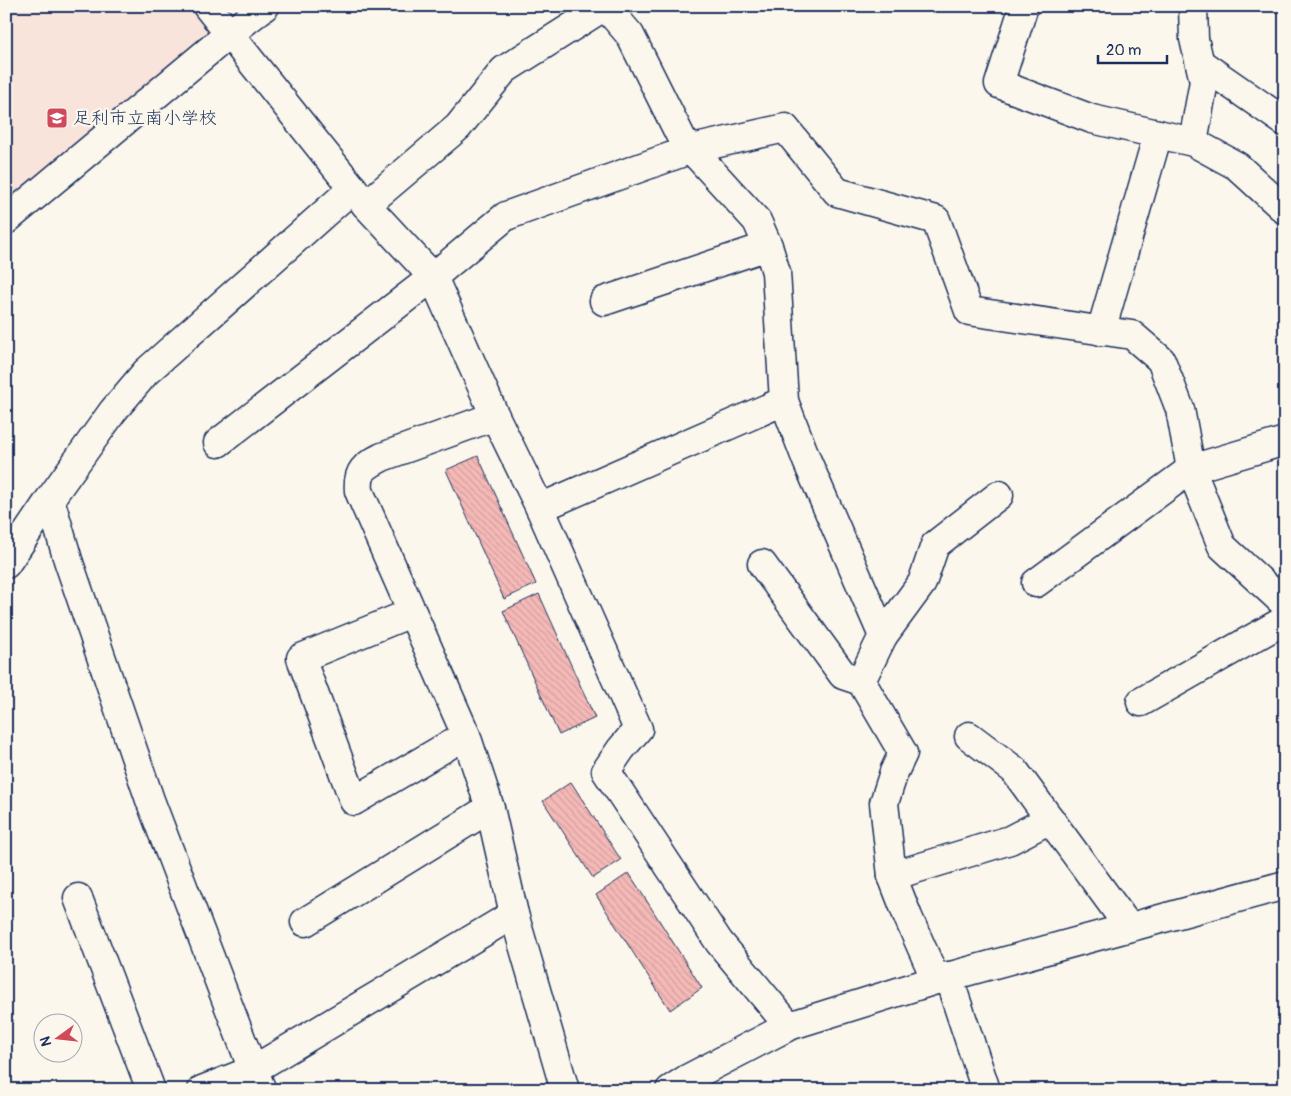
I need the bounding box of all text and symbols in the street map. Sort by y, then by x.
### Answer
scale bar [1098,32,1167,64]
text: 20 m [1106,41,1141,60]
school or university icon: 足利市立南小学校 [45,106,69,130]
place label: 足利市立南小学校 [73,107,217,130]
north arrow [32,1014,82,1064]
text: N [36,1034,55,1048]

